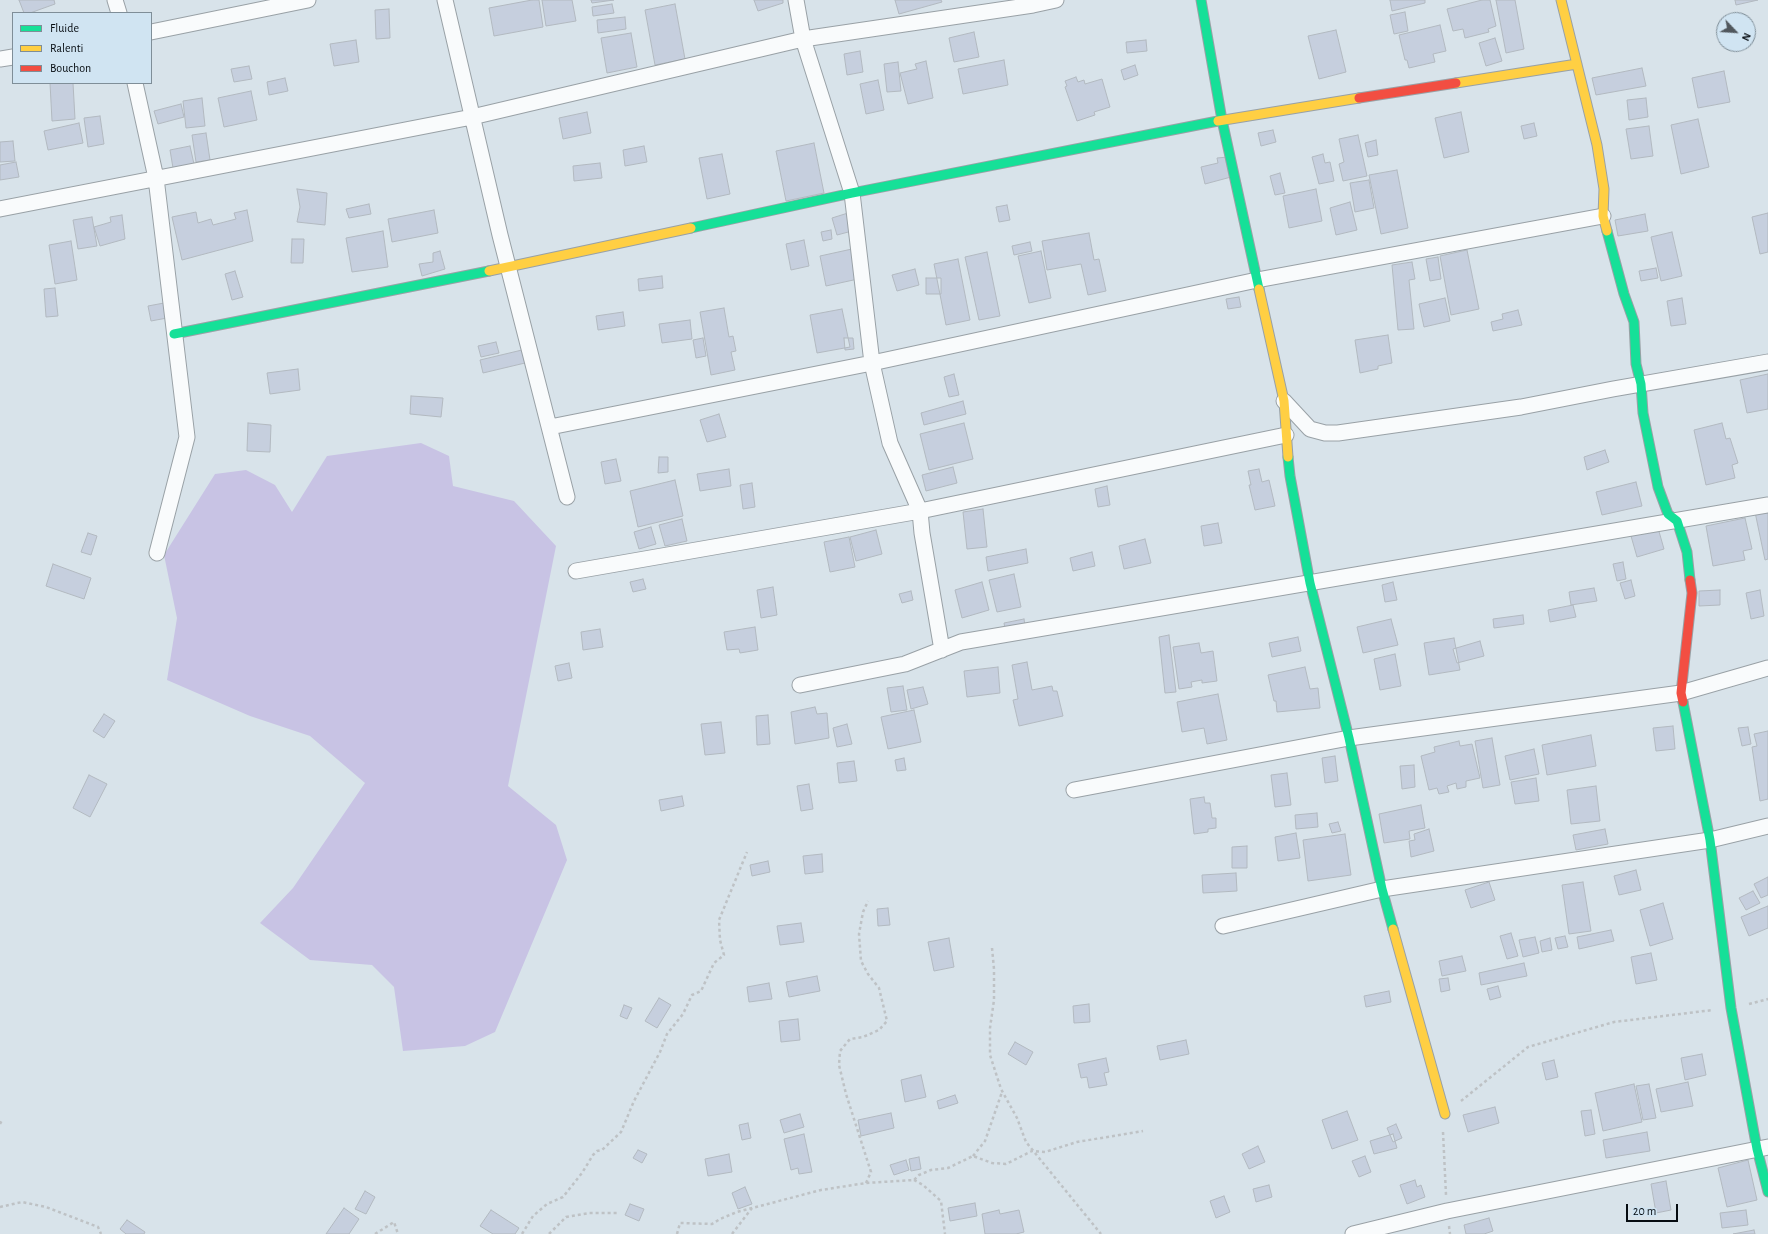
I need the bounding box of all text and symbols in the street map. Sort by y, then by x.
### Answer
legend [12,12,152,84]
north arrow [1716,12,1756,52]
text: Fluide [50,22,79,34]
text: N [1740,31,1753,43]
text: Ralenti [50,42,83,54]
text: Bouchon [50,62,91,74]
scale bar [1628,1196,1680,1222]
text: 20 m [1633,1205,1656,1217]

